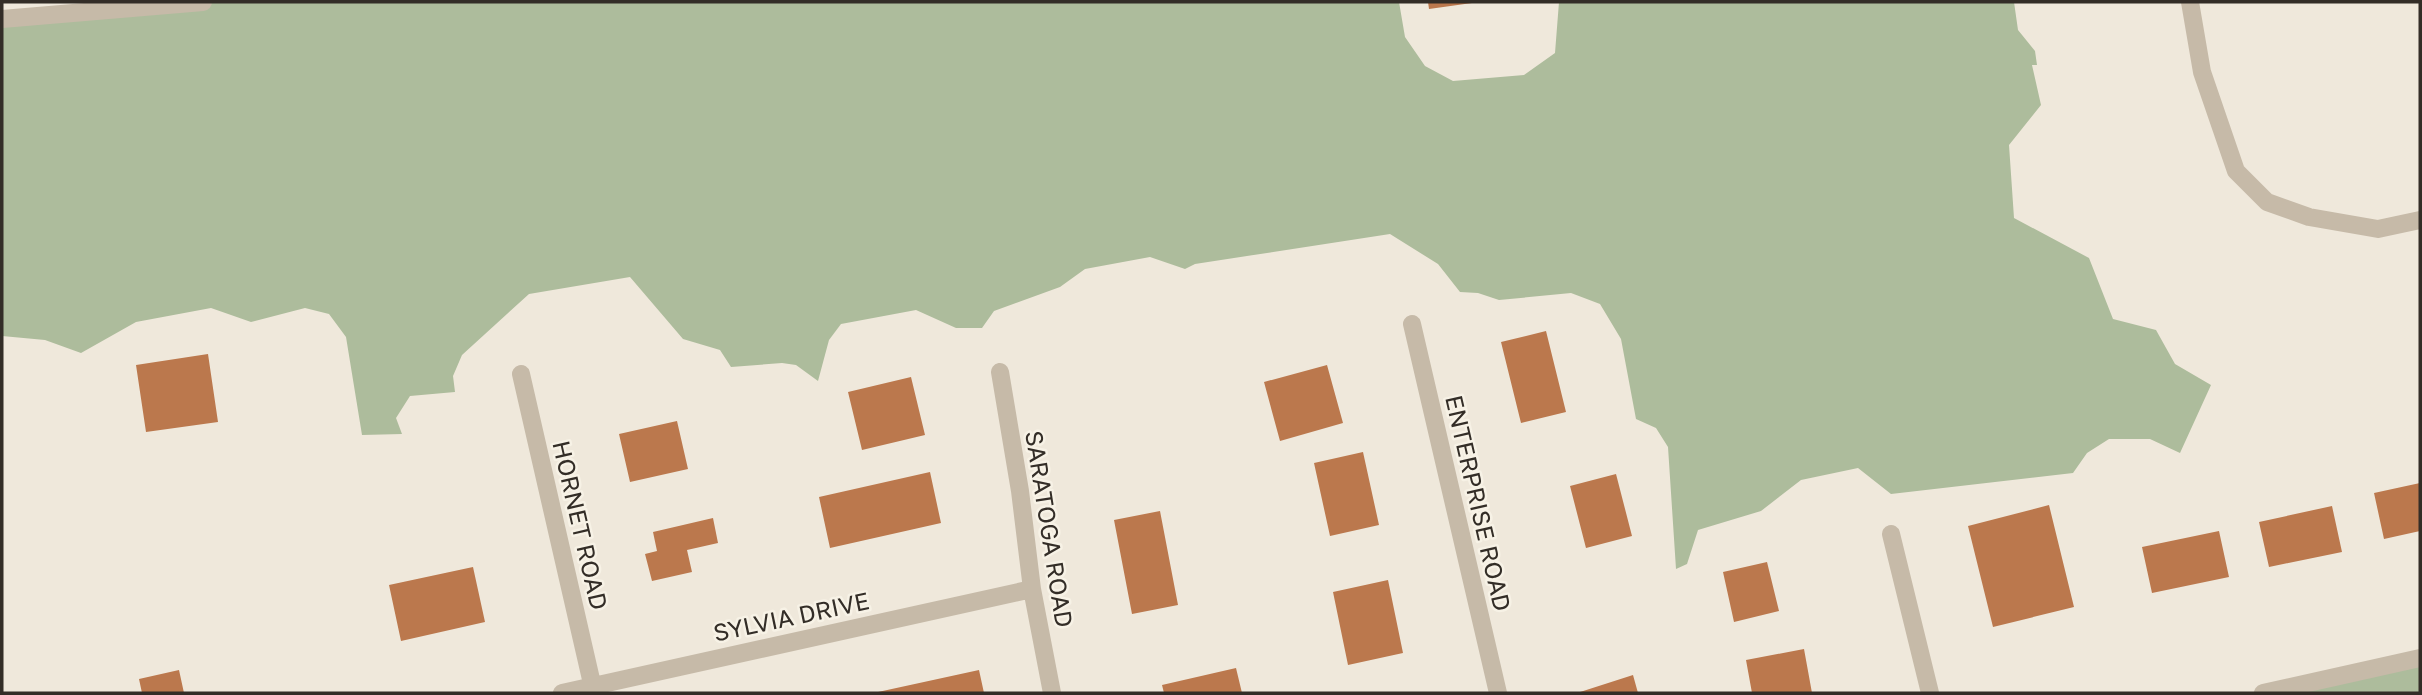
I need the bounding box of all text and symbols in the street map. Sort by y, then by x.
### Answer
street label: ENTERPRISE ROAD [1440,392,1518,614]
street label: SARATOGA ROAD [1020,429,1080,629]
street label: HORNET ROAD [547,438,615,612]
street label: SYLVIA DRIVE [710,585,872,647]

